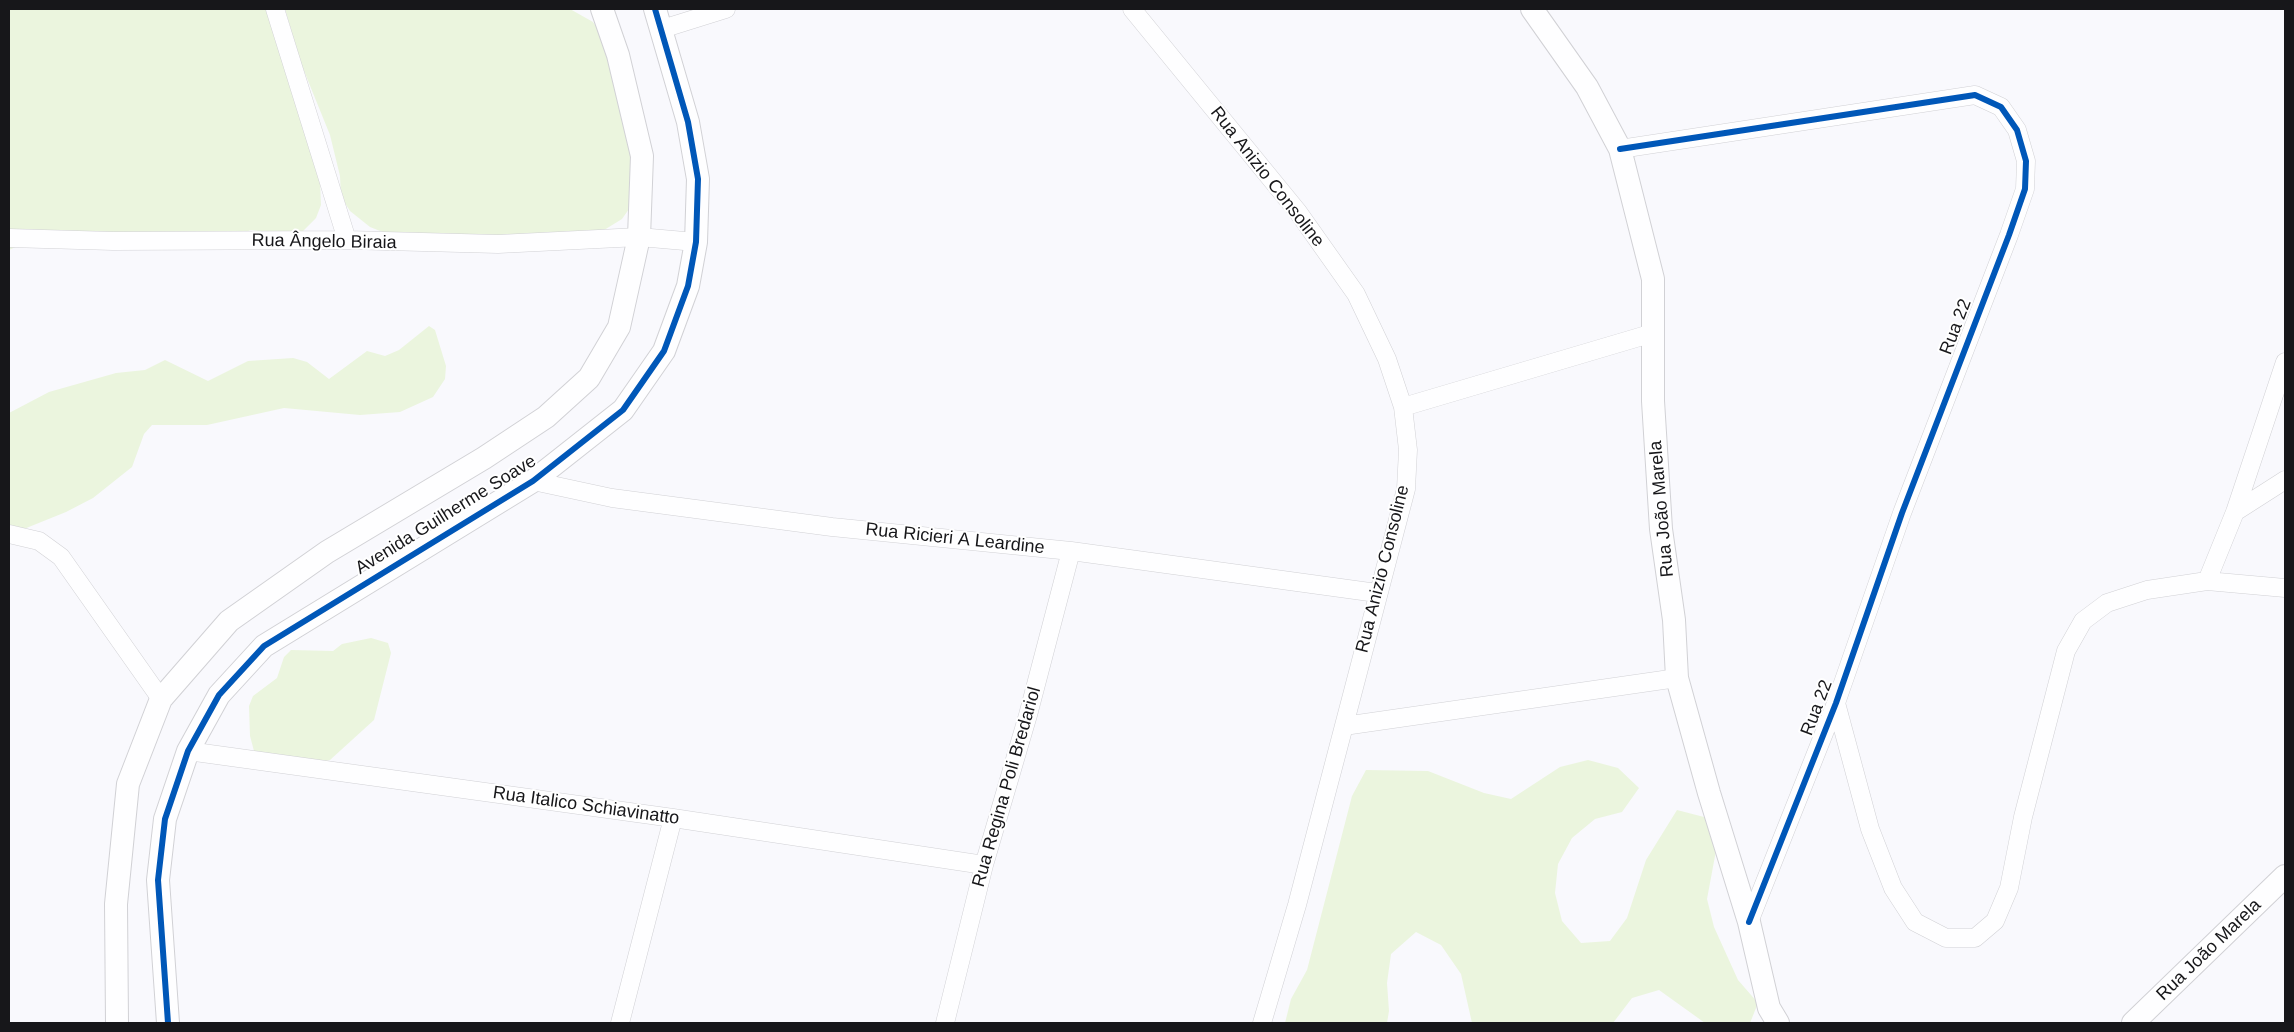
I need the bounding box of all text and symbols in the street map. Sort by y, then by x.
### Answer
street label: Rua Anizio Consoline [1206,103,1328,251]
street label: Rua Ângelo Biraia [251,230,397,254]
street label: Rua 22 [1936,296,1976,358]
street label: Rua João Marela [1645,440,1679,578]
street label: Avenida Guilherme Soave [352,451,540,579]
street label: Rua Anizio Consoline [1352,483,1414,655]
street label: Rua Ricieri A Leardine [864,519,1046,559]
street label: Rua 22 [1797,677,1837,739]
street label: Rua Regina Poli Bredariol [968,684,1046,890]
street label: Rua Italico Schiavinatto [491,782,681,830]
street label: Rua João Marela [2152,895,2266,1005]

